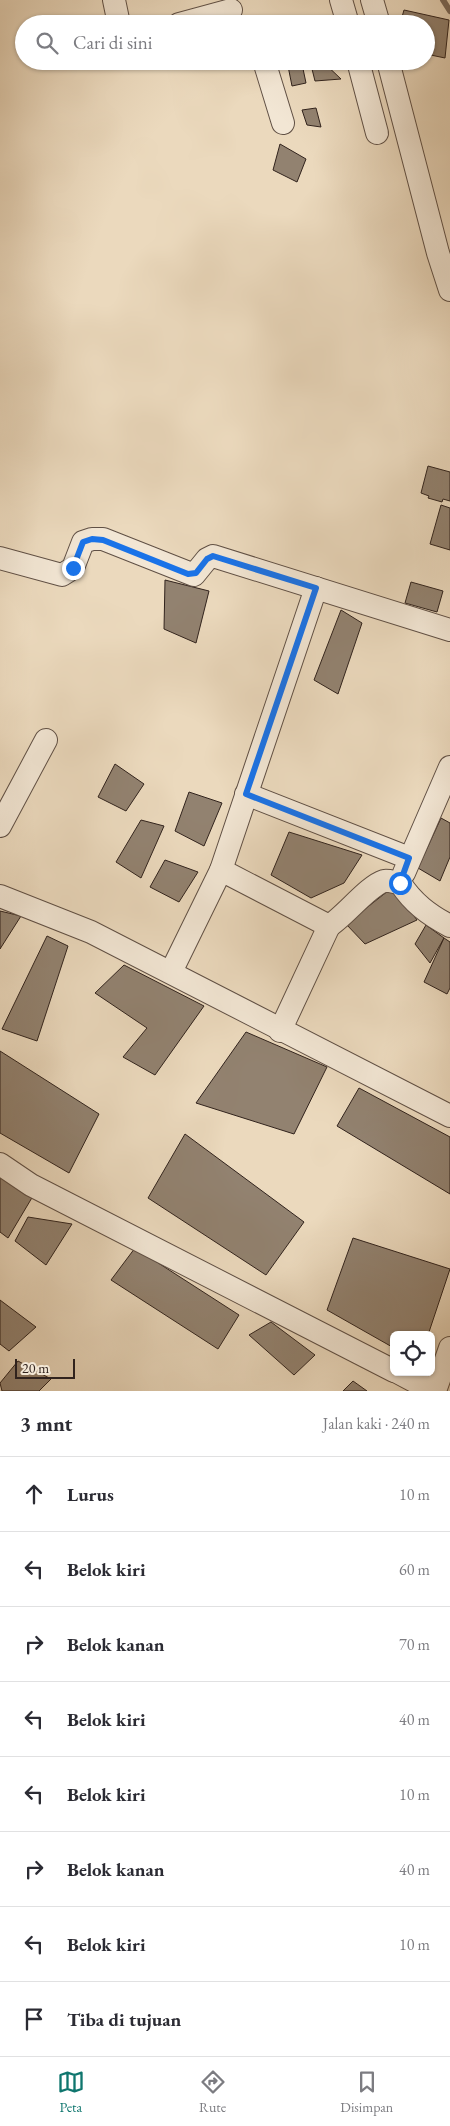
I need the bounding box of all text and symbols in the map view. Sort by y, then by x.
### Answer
search box [15,15,435,70]
icon: search [33,29,61,57]
text: Cari di sini [73,30,152,55]
route end [62,557,85,580]
route start [389,872,412,895]
map controls [390,1331,435,1376]
button: locate [390,1331,435,1376]
scale bar [15,1356,75,1379]
text: 20 m [22,1359,49,1377]
text: 3 mnt [20,1410,72,1437]
text: Jalan kaki · 240 m [323,1413,430,1434]
icon: ahead [20,1480,48,1508]
text: Lurus [67,1482,114,1507]
text: 10 m [399,1484,430,1505]
icon: left [20,1555,48,1583]
text: Belok kiri [67,1557,146,1582]
text: 60 m [399,1559,430,1580]
icon: right [20,1630,48,1658]
text: Belok kanan [67,1632,165,1657]
text: 70 m [399,1634,430,1655]
icon: left [20,1705,48,1733]
text: Belok kiri [67,1707,146,1732]
text: 40 m [399,1709,430,1730]
icon: left [20,1780,48,1808]
text: Belok kiri [67,1782,146,1807]
text: 10 m [399,1784,430,1805]
icon: right [20,1855,48,1883]
text: Belok kanan [67,1857,165,1882]
text: 40 m [399,1859,430,1880]
icon: left [20,1930,48,1958]
text: Belok kiri [67,1932,146,1957]
text: 10 m [399,1934,430,1955]
icon: arrive [20,2005,48,2033]
text: Tiba di tujuan [67,2007,181,2032]
tab: Peta [57,2068,85,2116]
tab: Rute [199,2068,227,2116]
tab: Disimpan [340,2068,393,2116]

